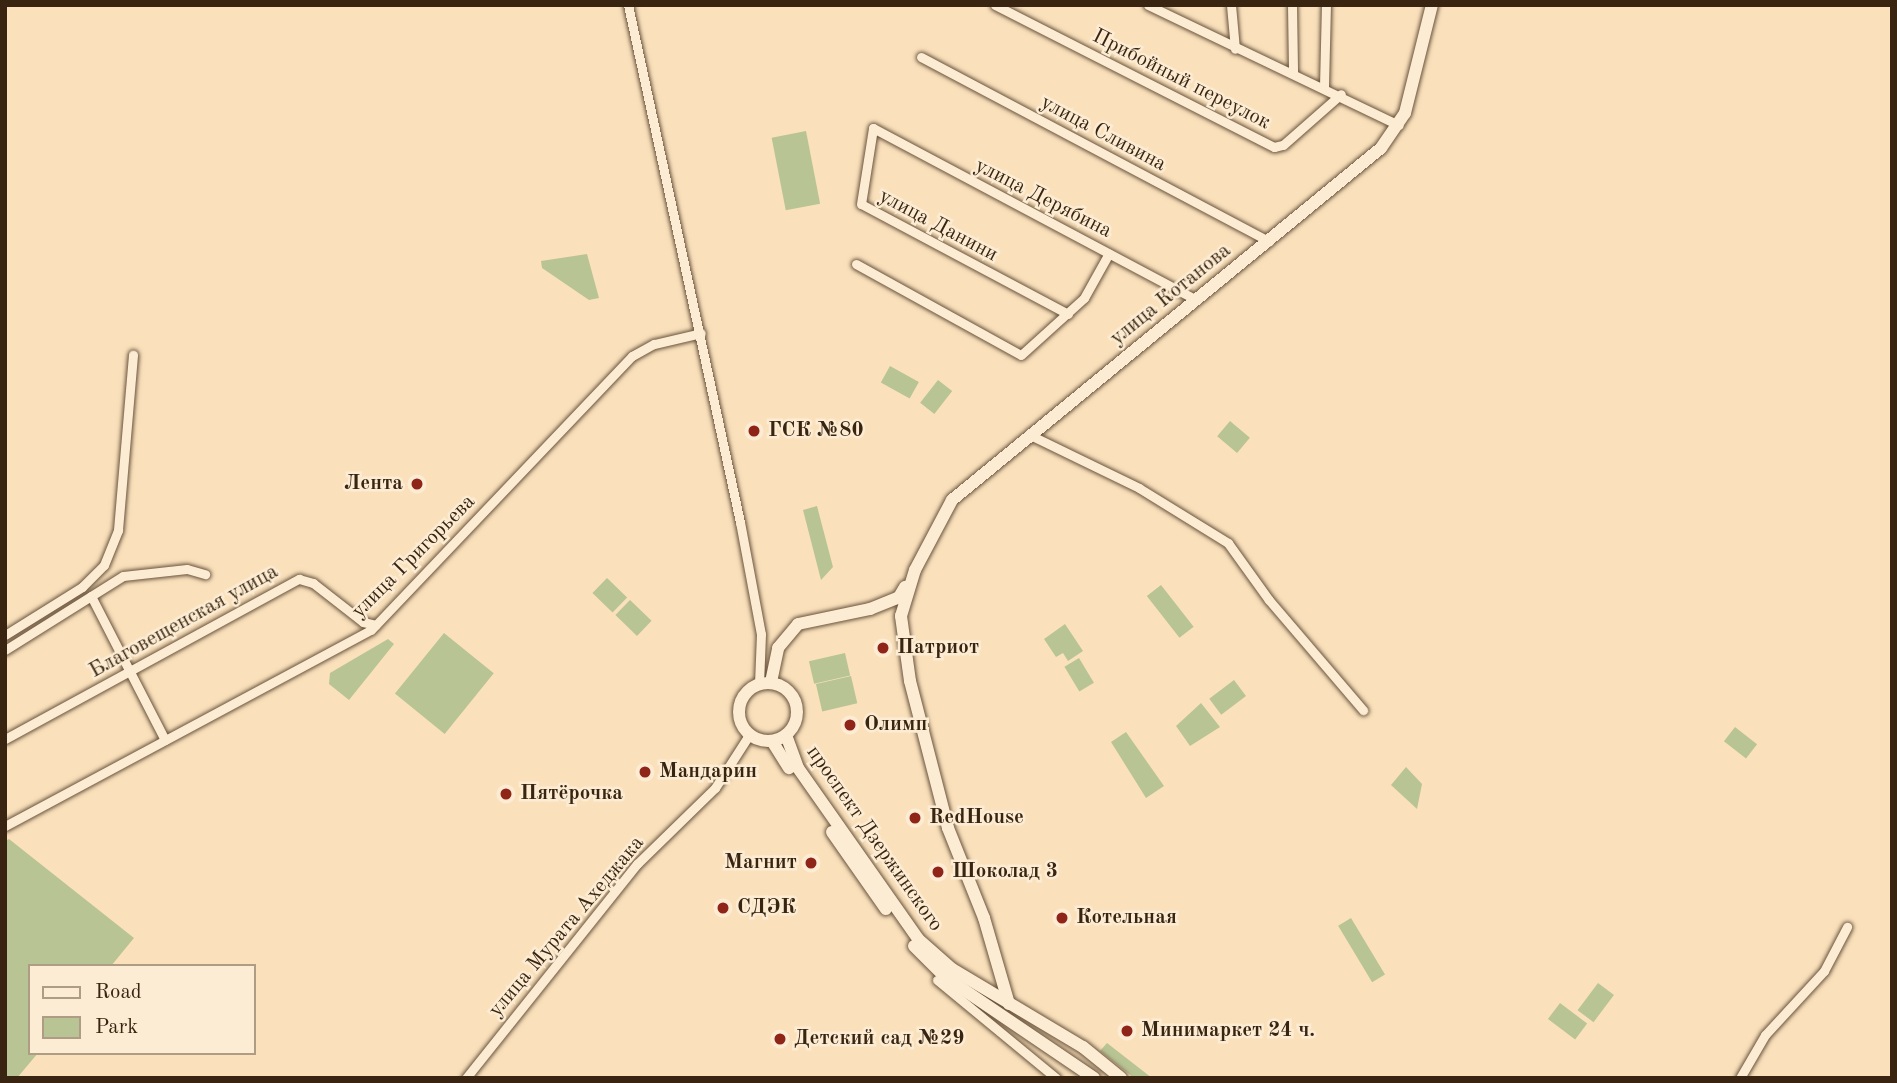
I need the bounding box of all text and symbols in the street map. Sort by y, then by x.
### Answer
street label: Прибойный переулок [1088,24,1274,136]
street label: улица Сливина [1036,90,1170,178]
street label: улица Дерябина [970,154,1116,244]
street label: улица Данини [874,184,1002,268]
street label: улица Котанова [1106,239,1236,351]
place label: ГСК №80 [768,418,864,444]
marker: ГСК №80 [746,423,762,439]
place label: Лента [344,471,403,497]
marker: Лента [409,476,425,492]
street label: улица Григорьева [347,490,481,624]
street label: Благовещенская улица [85,560,283,684]
place label: Патриот [897,635,979,661]
marker: Патриот [875,640,891,656]
place label: Олимп [864,712,927,738]
marker: Олимп [842,717,858,733]
street label: проспект Дзержинского [800,741,948,937]
place label: Мандарин [659,759,757,785]
marker: Мандарин [637,764,653,780]
place label: Пятёрочка [520,781,623,807]
marker: Пятёрочка [498,786,514,802]
place label: RedHouse [929,805,1024,831]
marker: RedHouse [907,810,923,826]
street label: улица Мурата Ахеджака [484,831,650,1023]
place label: Магнит [724,850,797,876]
marker: Магнит [803,855,819,871]
place label: Шоколад 3 [952,859,1058,885]
marker: Шоколад 3 [930,864,946,880]
place label: СДЭК [737,895,796,921]
marker: СДЭК [715,900,731,916]
place label: Котельная [1076,905,1177,931]
marker: Котельная [1054,910,1070,926]
legend [28,964,256,1055]
text: Road [95,982,142,1003]
text: Park [95,1017,138,1038]
place label: Минимаркет 24 ч. [1141,1018,1315,1044]
marker: Минимаркет 24 ч. [1119,1023,1135,1039]
place label: Детский сад №29 [794,1026,964,1052]
marker: Детский сад №29 [772,1031,788,1047]

